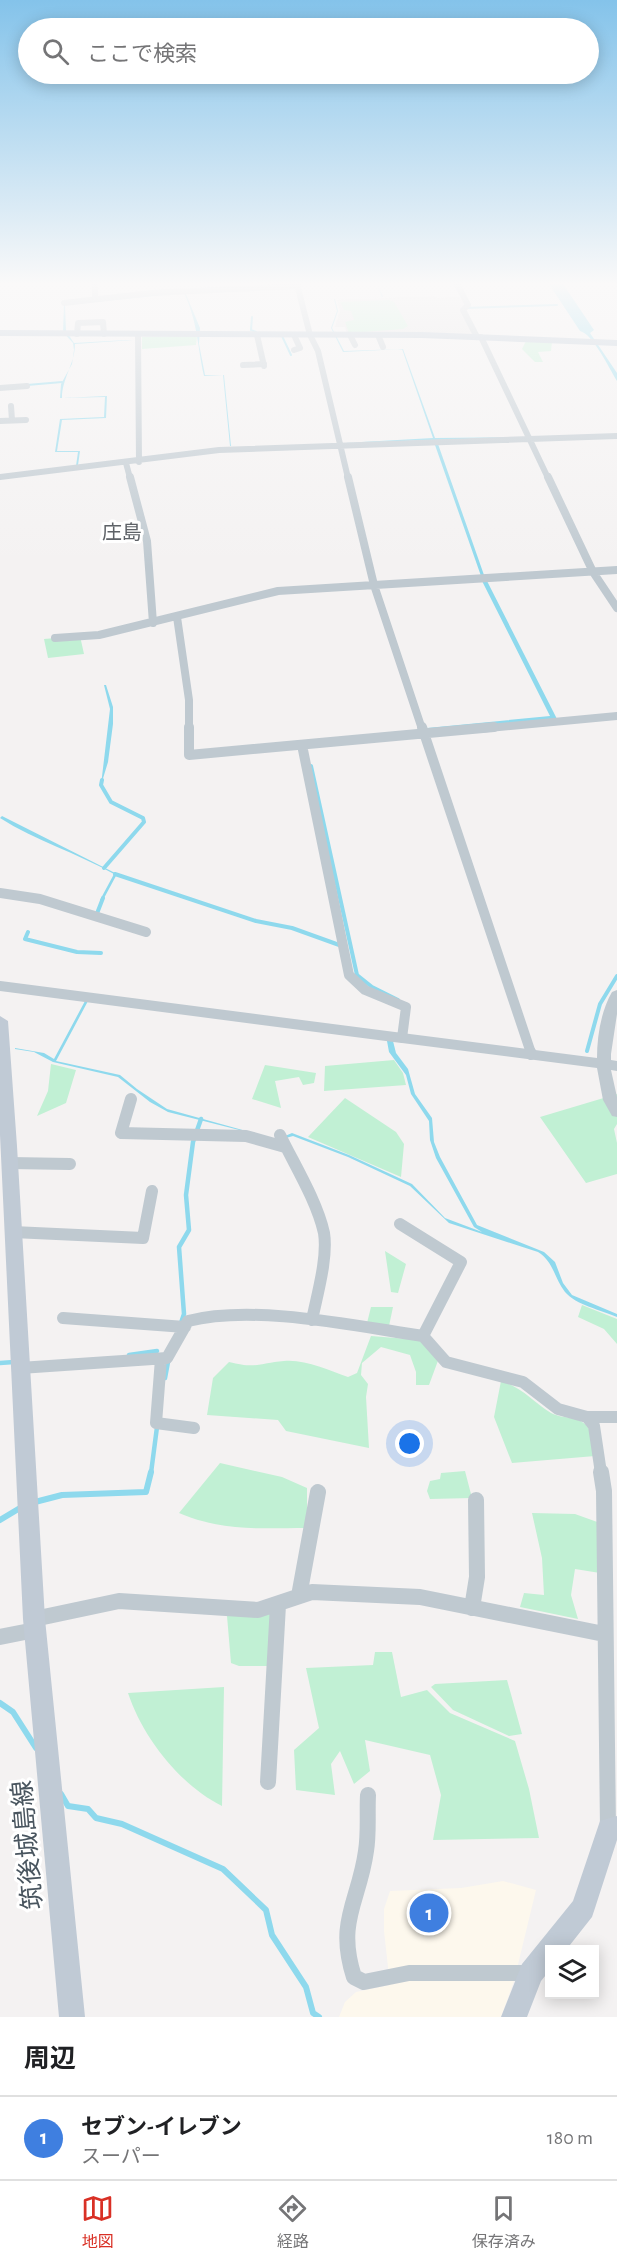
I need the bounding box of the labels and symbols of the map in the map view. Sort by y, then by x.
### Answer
district label: 庄島 [102,522,142,543]
your location [395,1429,424,1458]
street label: 筑後城島線 [7,1779,47,1911]
pin: 1 [410,1890,448,1936]

